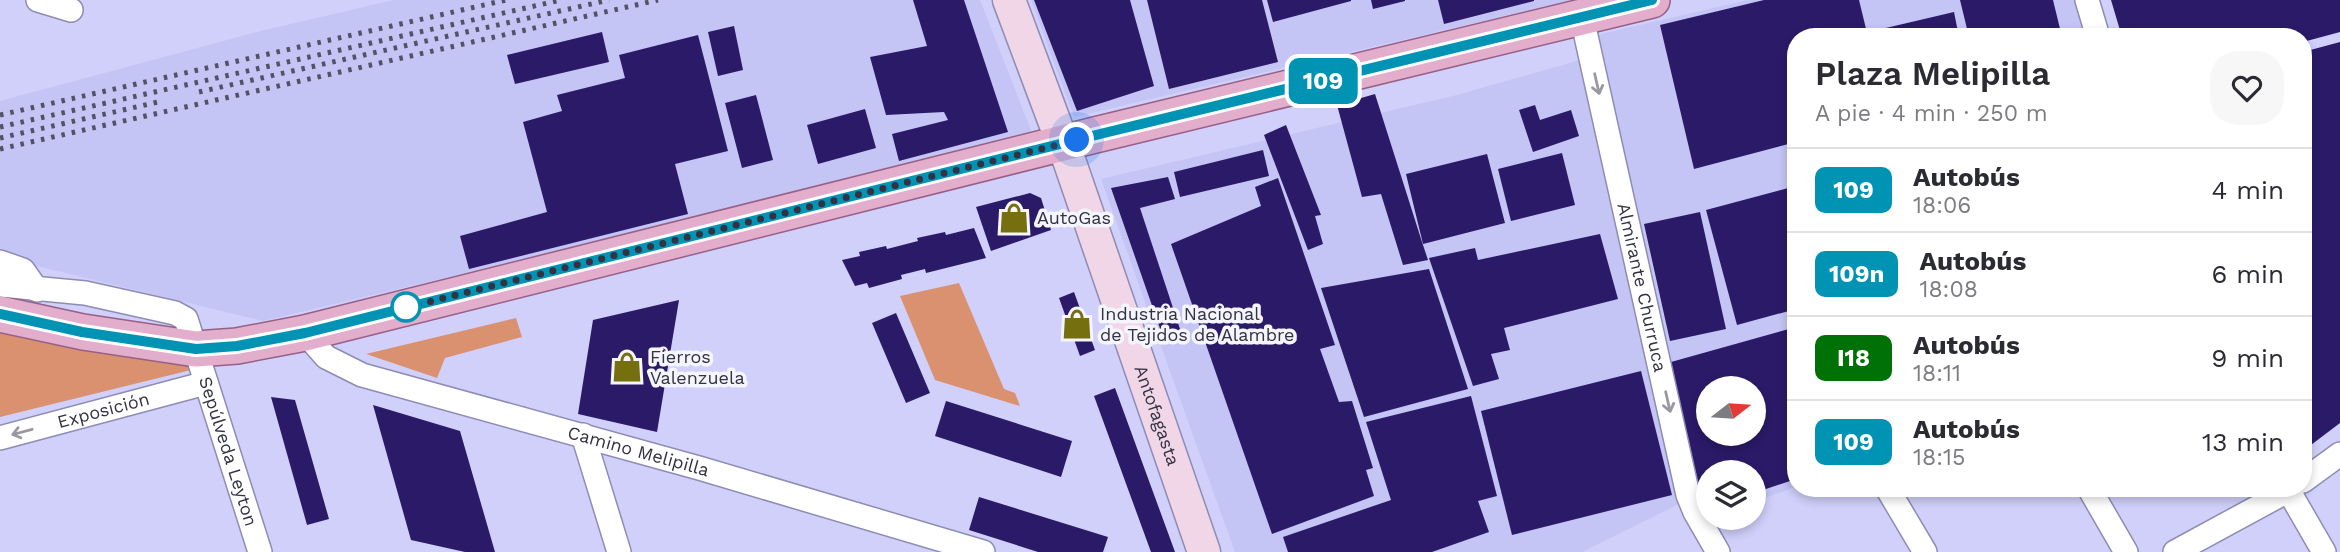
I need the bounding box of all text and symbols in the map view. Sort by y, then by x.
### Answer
button: heart [2210,51,2284,125]
text: Plaza Melipilla [1815,54,2050,93]
line badge: 109 [1283,58,1363,104]
text: 109 [1303,67,1343,95]
one-way arrow [1590,72,1604,95]
text: A pie · 4 min · 250 m [1815,100,2048,127]
your location [1059,122,1094,157]
text: Autobús [1913,162,2020,192]
text: 4 min [2211,175,2284,205]
text: 109 [1833,176,1874,204]
text: 18:06 [1913,192,1971,219]
shop icon: AutoGas [997,201,1031,235]
street label: Almirante Churruca [1613,201,1671,374]
place label: AutoGas [1037,207,1111,228]
text: Autobús [1919,246,2026,276]
text: 6 min [2212,259,2284,289]
text: 109n [1829,260,1884,288]
text: 18:08 [1919,276,1978,303]
unlabelled marker [391,292,421,322]
place label: Industria Nacional de Tejidos de Alambre [1100,303,1294,345]
shop icon: Industria Nacional de Tejidos de Alambre [1060,307,1094,341]
text: Autobús [1913,330,2020,360]
text: 9 min [2211,343,2284,373]
text: I18 [1837,344,1870,372]
place label: Fierros Valenzuela [650,346,745,388]
shop icon: Fierros Valenzuela [610,350,644,384]
text: 18:11 [1913,360,1961,387]
street label: Antofagasta [1130,362,1184,468]
street label: Sepúlveda Leyton [195,374,262,529]
north arrow [1696,376,1766,446]
map controls [1696,376,1766,530]
street label: Exposición [55,388,152,432]
one-way arrow [1661,390,1675,413]
text: Autobús [1913,414,2020,444]
street label: Camino Melipilla [566,421,712,480]
one-way arrow [11,426,34,439]
text: 13 min [2202,427,2284,457]
text: 109 [1833,428,1874,456]
text: 18:15 [1913,444,1965,471]
button: layers [1696,460,1766,530]

